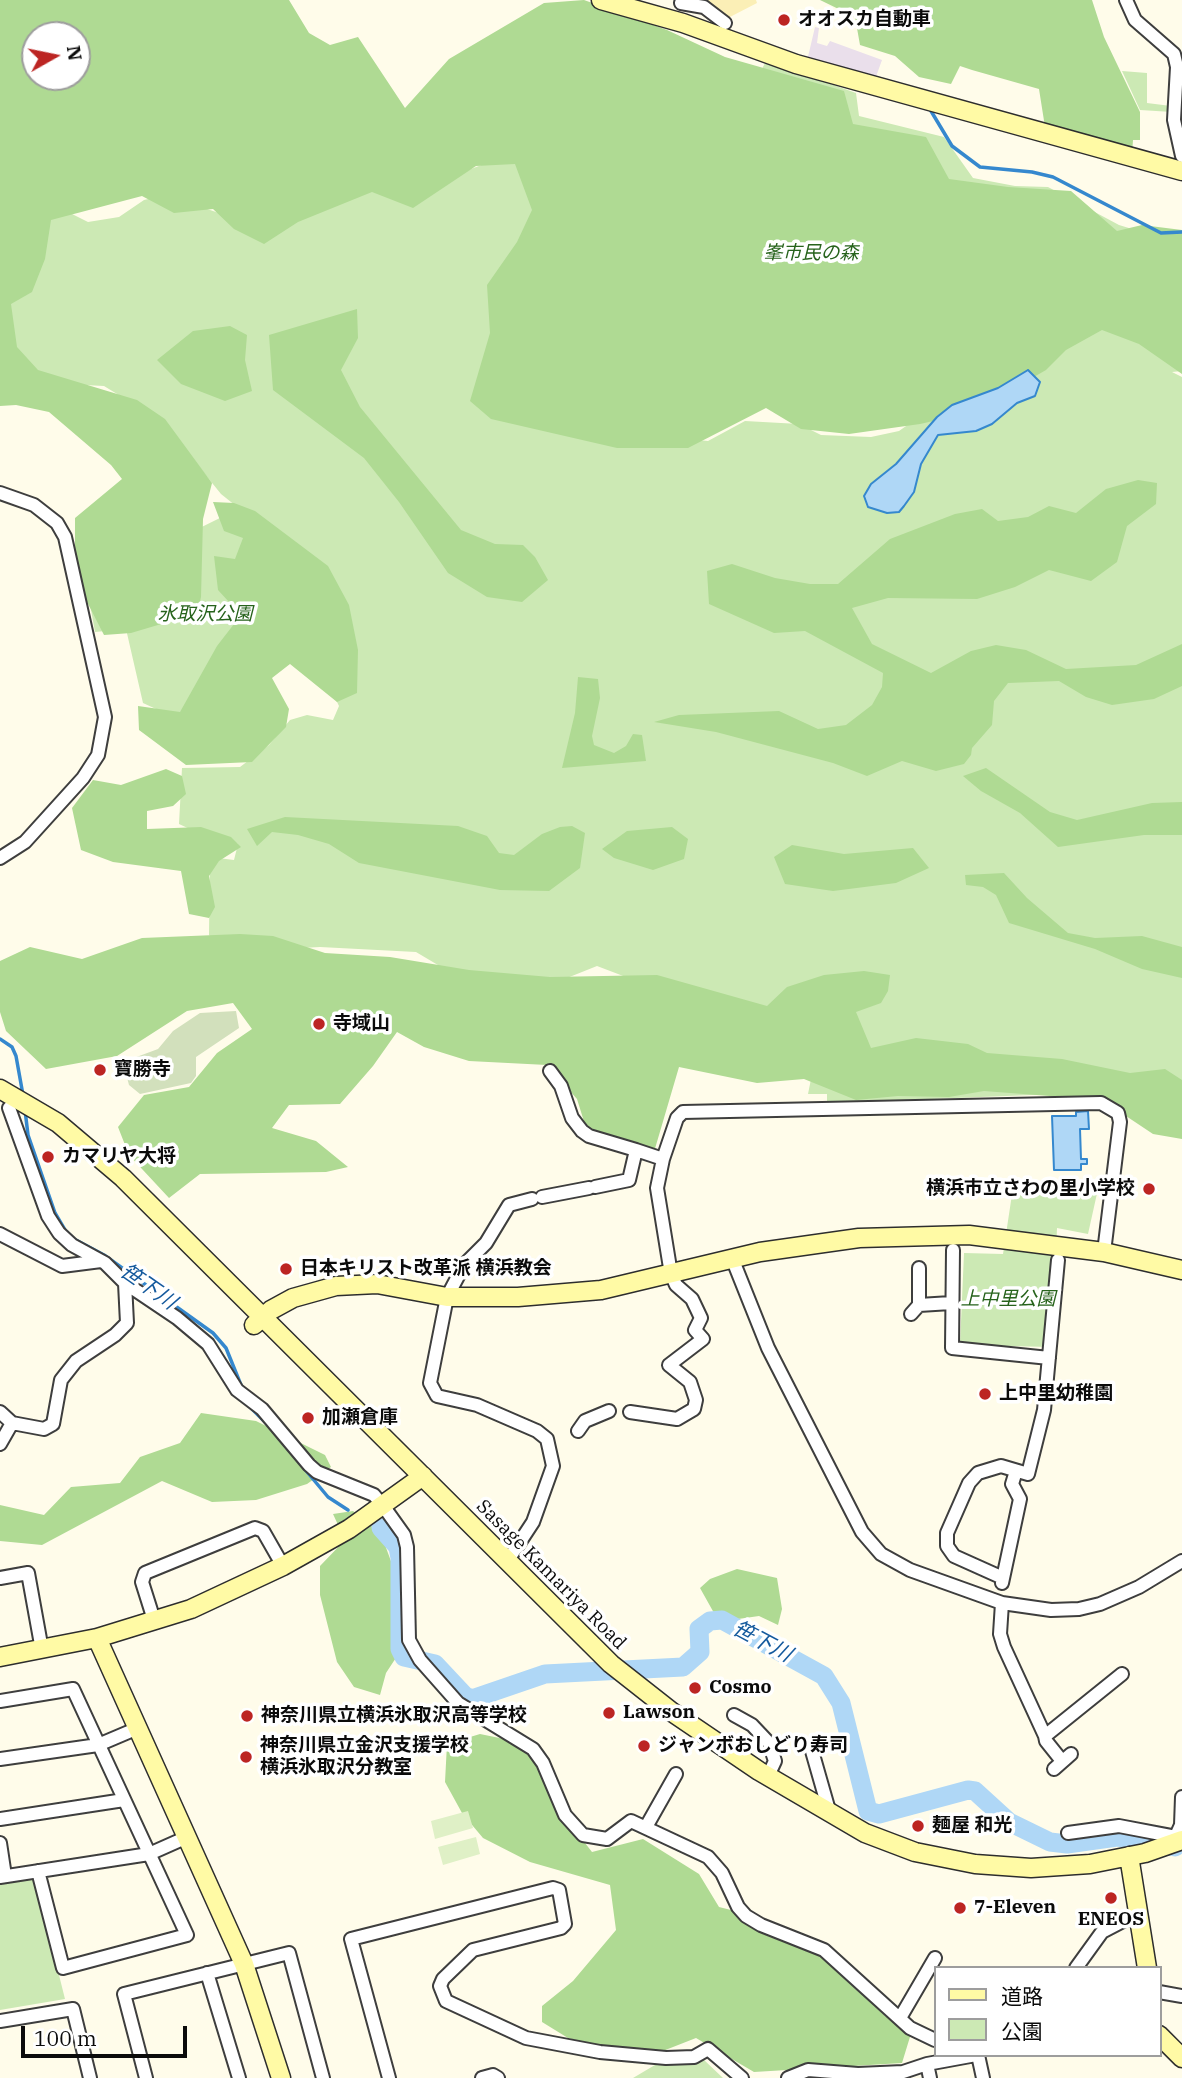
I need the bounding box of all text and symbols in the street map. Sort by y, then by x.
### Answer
place label: オオスカ自動車 [798,9,931,31]
marker: オオスカ自動車 [776,12,792,28]
north arrow [21,21,91,91]
text: N [62,44,88,62]
park label: 峯市民の森 [764,243,858,265]
park label: 氷取沢公園 [158,604,252,626]
place label: 寺域山 [333,1013,390,1035]
marker: 寺域山 [311,1016,327,1032]
place label: 寶勝寺 [114,1059,171,1081]
marker: 寶勝寺 [92,1062,108,1078]
place label: カマリヤ大将 [62,1146,176,1168]
marker: カマリヤ大将 [40,1149,56,1165]
place label: 横浜市立さわの里小学校 [926,1178,1135,1200]
marker: 横浜市立さわの里小学校 [1141,1181,1157,1197]
place label: 日本キリスト改革派 横浜教会 [300,1258,551,1280]
water label: 笹下川 [115,1259,181,1315]
marker: 日本キリスト改革派 横浜教会 [278,1261,294,1277]
park label: 上中里公園 [961,1289,1055,1311]
place label: 上中里幼稚園 [999,1383,1113,1405]
marker: 上中里幼稚園 [977,1386,993,1402]
place label: 加瀬倉庫 [322,1407,398,1429]
marker: 加瀬倉庫 [300,1410,316,1426]
street label: Sasage Kamariya Road [471,1495,631,1655]
water label: 笹下川 [728,1616,796,1668]
place label: Cosmo [709,1677,772,1699]
marker: Cosmo [687,1680,703,1696]
place label: Lawson [623,1702,695,1724]
place label: 神奈川県立横浜氷取沢高等学校 [261,1705,527,1727]
marker: Lawson [601,1705,617,1721]
marker: 神奈川県立横浜氷取沢高等学校 [239,1708,255,1724]
place label: 神奈川県立金沢支援学校 横浜氷取沢分教室 [260,1735,469,1779]
place label: ジャンボおしどり寿司 [658,1735,848,1757]
marker: ジャンボおしどり寿司 [636,1738,652,1754]
marker: 神奈川県立金沢支援学校 横浜氷取沢分教室 [238,1749,254,1765]
place label: 麺屋 和光 [932,1815,1012,1837]
marker: 麺屋 和光 [910,1818,926,1834]
marker: ENEOS [1103,1890,1119,1906]
place label: 7-Eleven [974,1897,1056,1919]
marker: 7-Eleven [952,1900,968,1916]
place label: ENEOS [1078,1909,1144,1931]
legend [934,1966,1161,2057]
text: 道路 [1001,1982,1043,2010]
scale bar [24,2011,191,2056]
text: 公園 [1001,2017,1043,2045]
text: 100 m [34,2024,97,2052]

